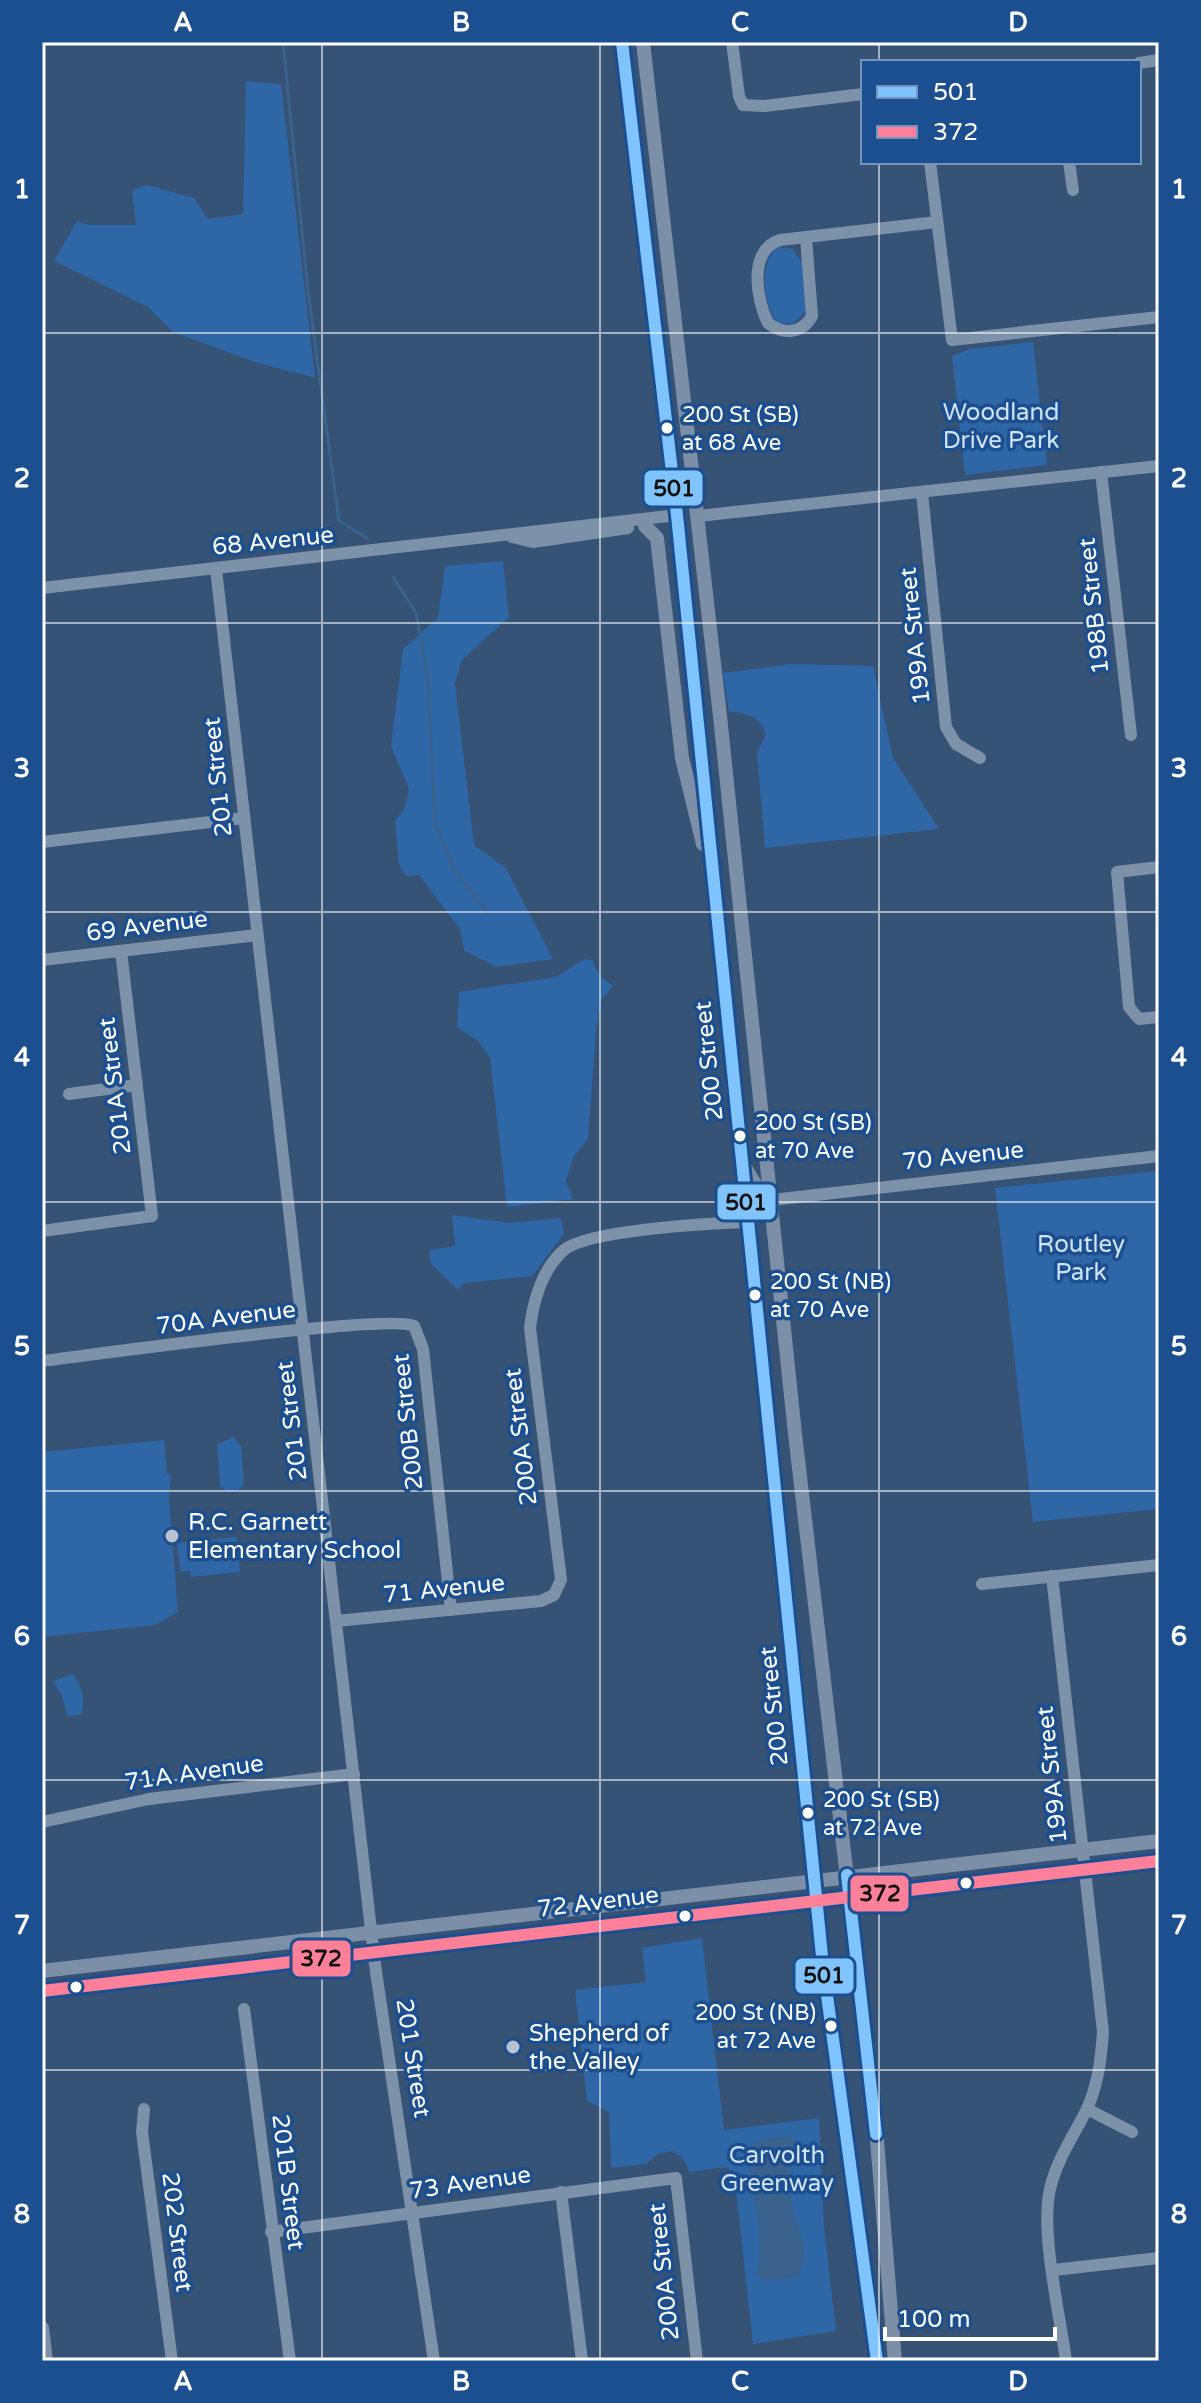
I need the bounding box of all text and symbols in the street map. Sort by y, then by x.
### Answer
text: A [173,7,193,38]
text: B [452,7,470,38]
text: C [731,7,749,38]
text: D [1008,7,1028,38]
legend [861,60,1141,164]
text: 501 [933,78,978,107]
text: 372 [933,118,978,147]
text: 1 [14,174,30,205]
text: 1 [1171,174,1187,205]
park label: Woodland Drive Park [943,398,1059,455]
place label: 200 St (SB) at 68 Ave [682,402,799,456]
marker: 200 St (SB) at 68 Ave [659,420,675,436]
text: 2 [14,463,30,494]
text: 2 [1171,463,1187,494]
line badge: 501 [643,469,704,507]
text: 501 [653,476,695,502]
street label: 68 Avenue [211,520,335,562]
street label: 198B Street [1072,537,1116,675]
street label: 199A Street [893,566,937,706]
street label: 201 Street [197,716,239,838]
text: 3 [14,753,30,784]
text: 3 [1171,753,1187,784]
street label: 69 Avenue [85,904,209,948]
street label: 200 Street [688,1000,730,1122]
street label: 201A Street [92,1016,138,1156]
text: 4 [14,1042,30,1073]
text: 4 [1171,1042,1187,1073]
place label: 200 St (SB) at 70 Ave [755,1110,872,1164]
marker: 200 St (SB) at 70 Ave [732,1128,748,1144]
street label: 70 Avenue [901,1135,1025,1177]
line badge: 501 [716,1183,777,1221]
text: 501 [725,1190,767,1216]
park label: Routley Park [1037,1230,1125,1287]
place label: 200 St (NB) at 70 Ave [770,1269,891,1323]
marker: 200 St (NB) at 70 Ave [747,1287,763,1303]
street label: 70A Avenue [155,1295,297,1341]
text: 5 [14,1331,30,1362]
text: 5 [1171,1331,1187,1362]
street label: 200B Street [386,1353,430,1491]
street label: 201 Street [270,1360,314,1482]
street label: 200A Street [498,1367,544,1507]
place label: R.C. Garnett Elementary School [188,1508,401,1565]
marker: R.C. Garnett Elementary School [163,1527,181,1545]
street label: 71 Avenue [382,1568,506,1610]
text: 6 [14,1621,30,1652]
text: 6 [1171,1621,1187,1652]
street label: 200 Street [753,1645,795,1767]
street label: 199A Street [1030,1705,1074,1845]
street label: 71A Avenue [123,1749,265,1797]
place label: 200 St (SB) at 72 Ave [823,1787,940,1841]
marker: 200 St (SB) at 72 Ave [800,1805,816,1821]
line badge: 372 [849,1874,910,1913]
unlabelled marker [958,1875,974,1891]
street label: 72 Avenue [536,1880,660,1924]
text: 372 [859,1881,901,1907]
unlabelled marker [677,1908,693,1924]
text: 7 [14,1910,30,1941]
text: 7 [1171,1910,1187,1941]
line badge: 372 [291,1939,352,1978]
text: 372 [300,1946,342,1972]
line badge: 501 [794,1957,855,1995]
text: 501 [803,1963,845,1989]
unlabelled marker [68,1979,84,1995]
street label: 201 Street [389,1996,437,2120]
place label: 200 St (NB) at 72 Ave [695,2000,816,2054]
marker: 200 St (NB) at 72 Ave [823,2018,839,2034]
place label: Shepherd of the Valley [529,2019,670,2076]
marker: Shepherd of the Valley [504,2038,522,2056]
street label: 201B Street [265,2112,311,2252]
park label: Carvolth Greenway [720,2141,834,2198]
street label: 73 Avenue [407,2160,533,2206]
street label: 202 Street [155,2171,199,2293]
text: 8 [14,2199,30,2230]
text: 8 [1171,2199,1187,2230]
street label: 200A Street [642,2202,686,2342]
scale bar [885,2291,1055,2341]
text: 100 m [897,2305,971,2334]
text: A [173,2366,193,2397]
text: B [452,2366,470,2397]
text: C [731,2366,749,2397]
text: D [1008,2366,1028,2397]

